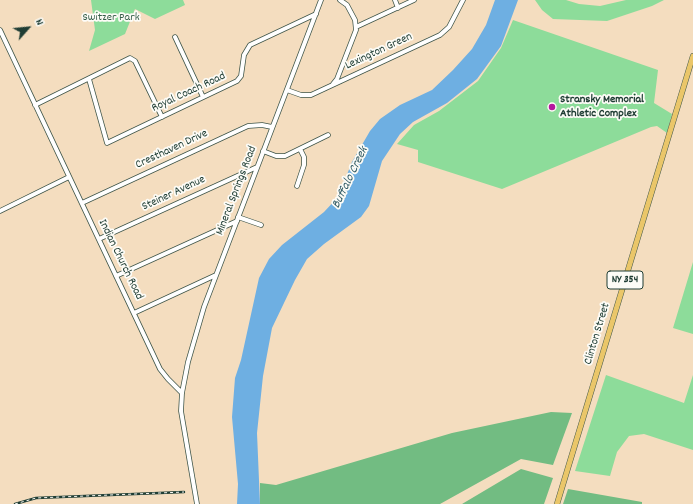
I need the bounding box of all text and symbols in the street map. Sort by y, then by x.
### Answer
north arrow [8,8,48,48]
park label: Switzer Park [82,11,140,25]
text: N [30,16,47,29]
street label: Lexington Green [343,30,415,74]
street label: Royal Coach Road [150,70,228,116]
place label: Stransky Memorial Athletic Complex [560,93,644,121]
marker: Stransky Memorial Athletic Complex [547,102,557,112]
street label: Cresthaven Drive [134,127,210,173]
street label: Mineral Springs Road [213,144,261,238]
water label: Buffalo Creek [329,145,373,211]
street label: Steiner Avenue [140,173,208,215]
street label: Indian Church Road [94,217,146,303]
road number: NY 354 [607,271,643,289]
street label: Clinton Street [582,301,614,367]

